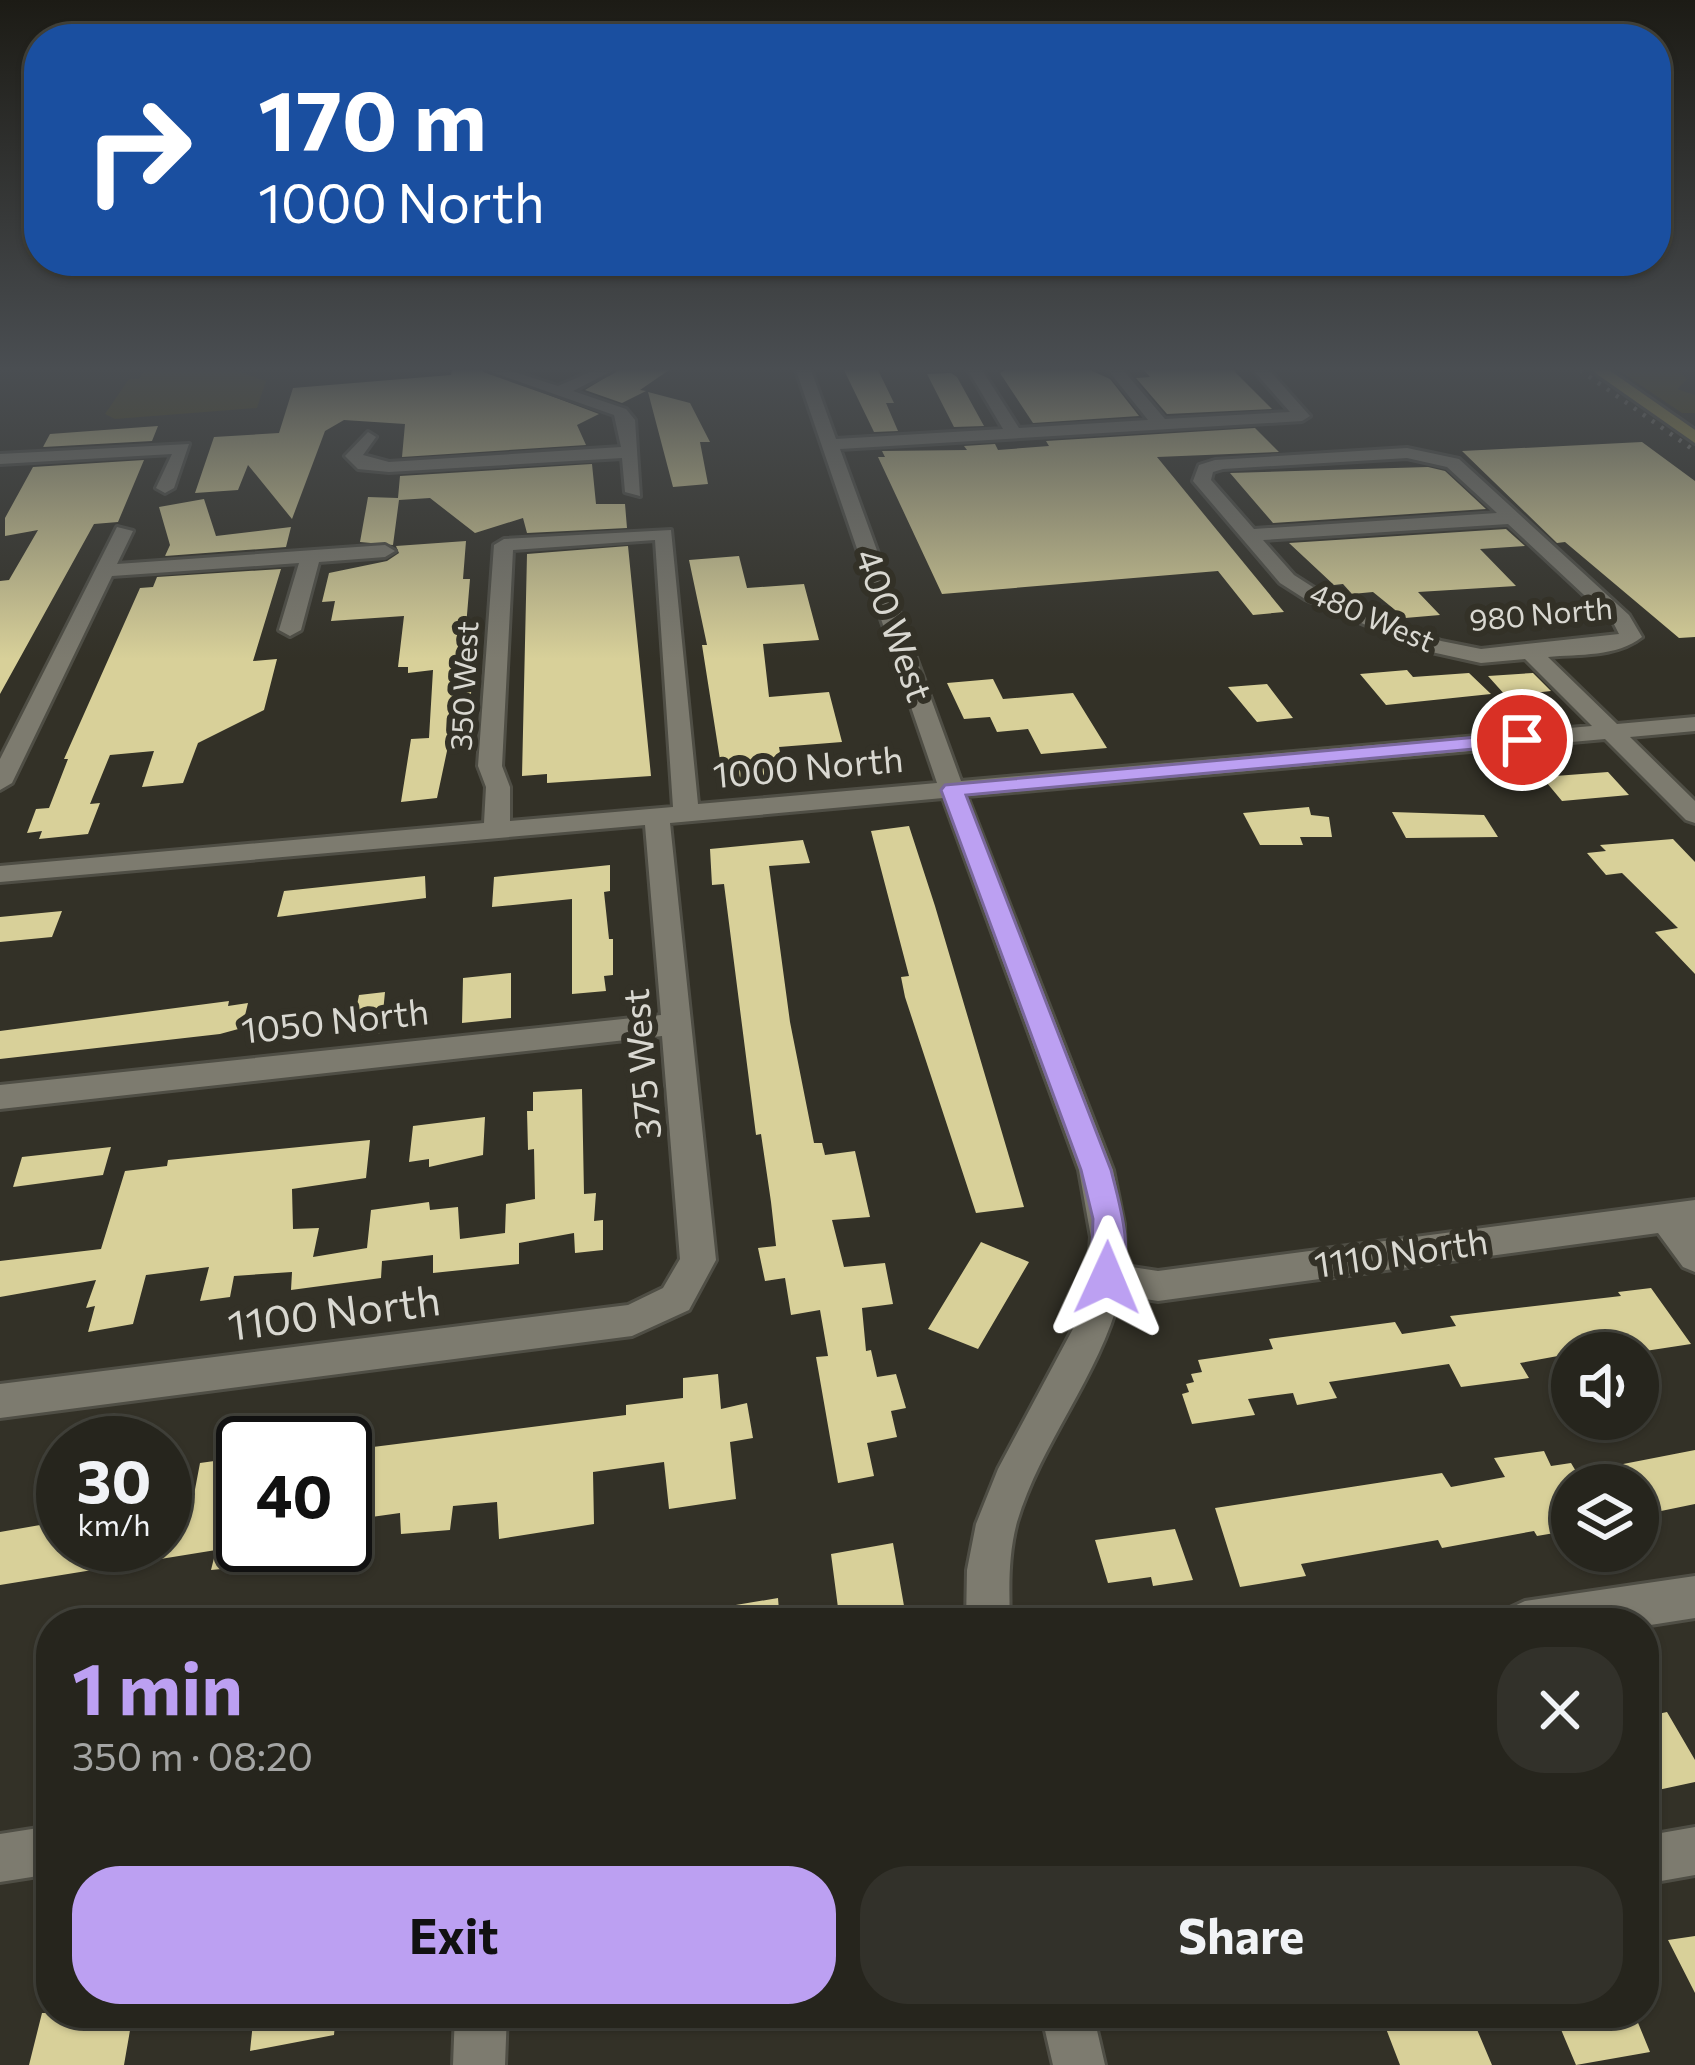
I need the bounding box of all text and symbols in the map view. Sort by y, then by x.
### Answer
text: 170 m [258,66,487,168]
icon: right [60,72,216,228]
text: 1000 North [258,168,545,234]
street label: 400 West [848,542,944,707]
street label: 480 West [1305,573,1441,658]
street label: 980 North [1468,588,1614,637]
street label: 350 West [441,620,484,752]
pin [1471,689,1573,791]
icon: arrive [1489,707,1555,773]
street label: 1000 North [711,735,905,795]
street label: 1050 North [239,987,431,1051]
street label: 375 West [612,987,669,1141]
position arrow [1044,1215,1170,1341]
street label: 1110 North [1311,1217,1490,1285]
street label: 1100 North [225,1272,443,1350]
map controls [1551,1332,1659,1572]
button: sound [1551,1332,1659,1440]
speed limit sign: 40 [216,1416,372,1572]
text: 30 [77,1442,151,1515]
button: layers [1551,1464,1659,1572]
text: km/h [78,1505,150,1542]
text: 1 min [72,1642,243,1730]
button: close [1497,1647,1623,1773]
text: 350 m · 08:20 [72,1731,313,1779]
button: Exit [72,1866,836,2004]
button: Share [860,1866,1623,2004]

